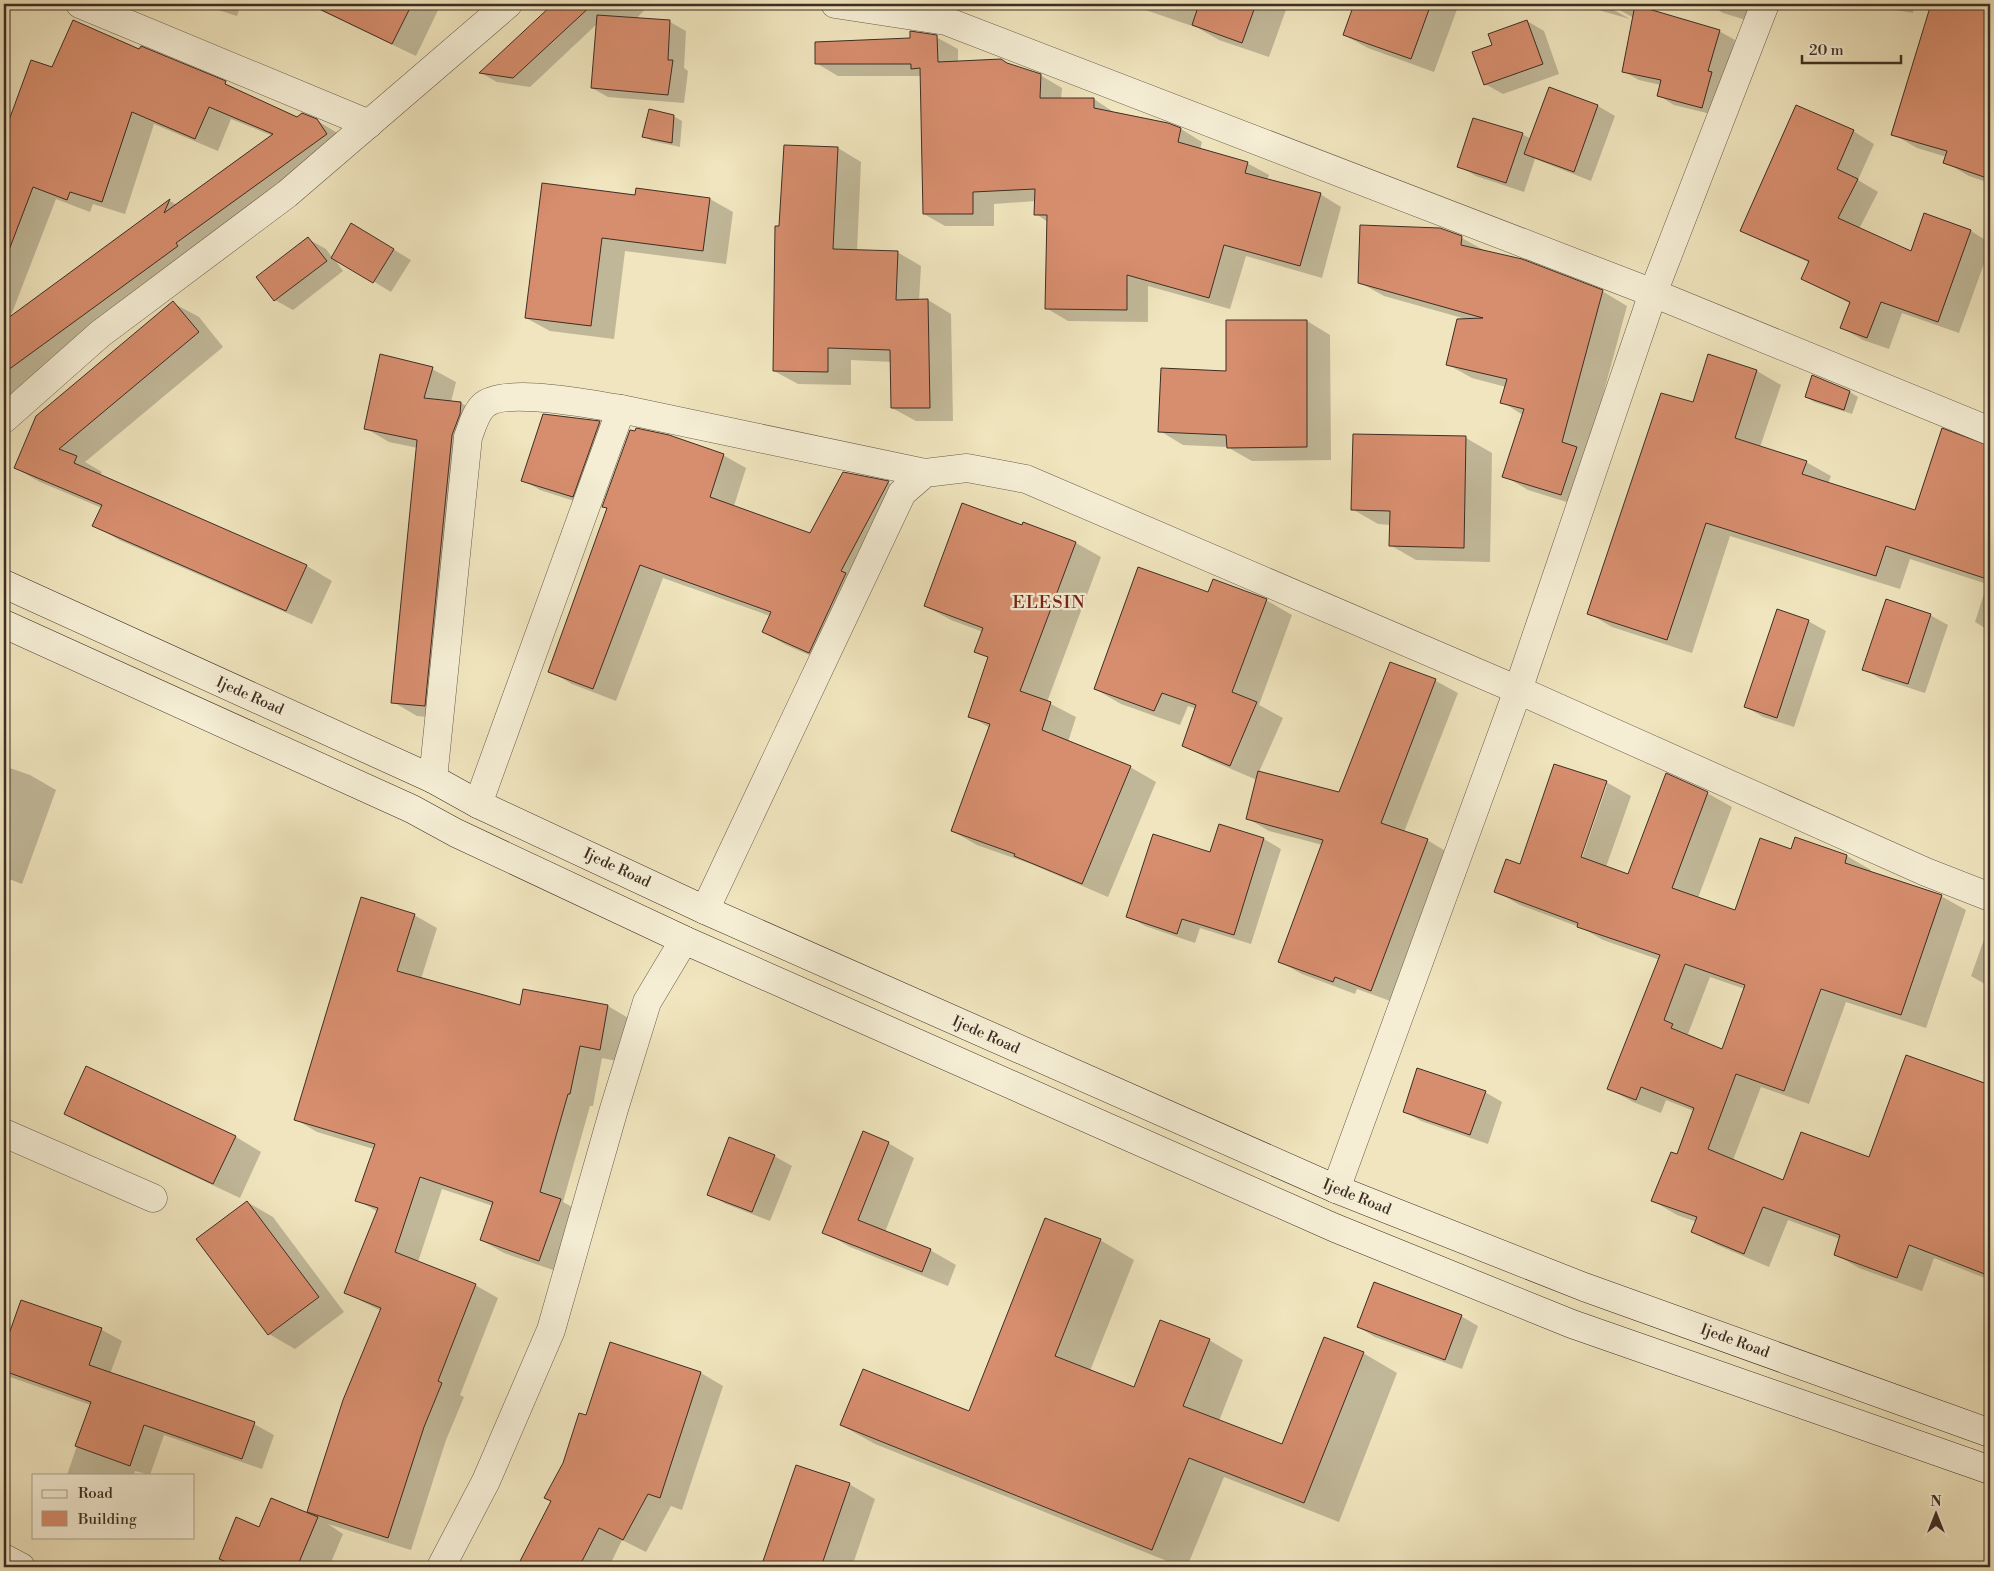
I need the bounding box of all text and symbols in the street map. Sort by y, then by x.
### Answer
scale bar [1802,32,1900,64]
text: 20 m [1809,41,1844,60]
district label: ELESIN [1012,591,1086,614]
street label: Ijede Road [213,673,287,720]
street label: Ijede Road [580,844,654,892]
street label: Ijede Road [949,1012,1023,1059]
street label: Ijede Road [1320,1175,1394,1220]
street label: Ijede Road [1698,1320,1773,1362]
legend [32,1474,195,1538]
text: Road [78,1484,113,1503]
north arrow [1912,1488,1962,1538]
text: N [1930,1493,1942,1511]
text: Building [77,1510,137,1529]

